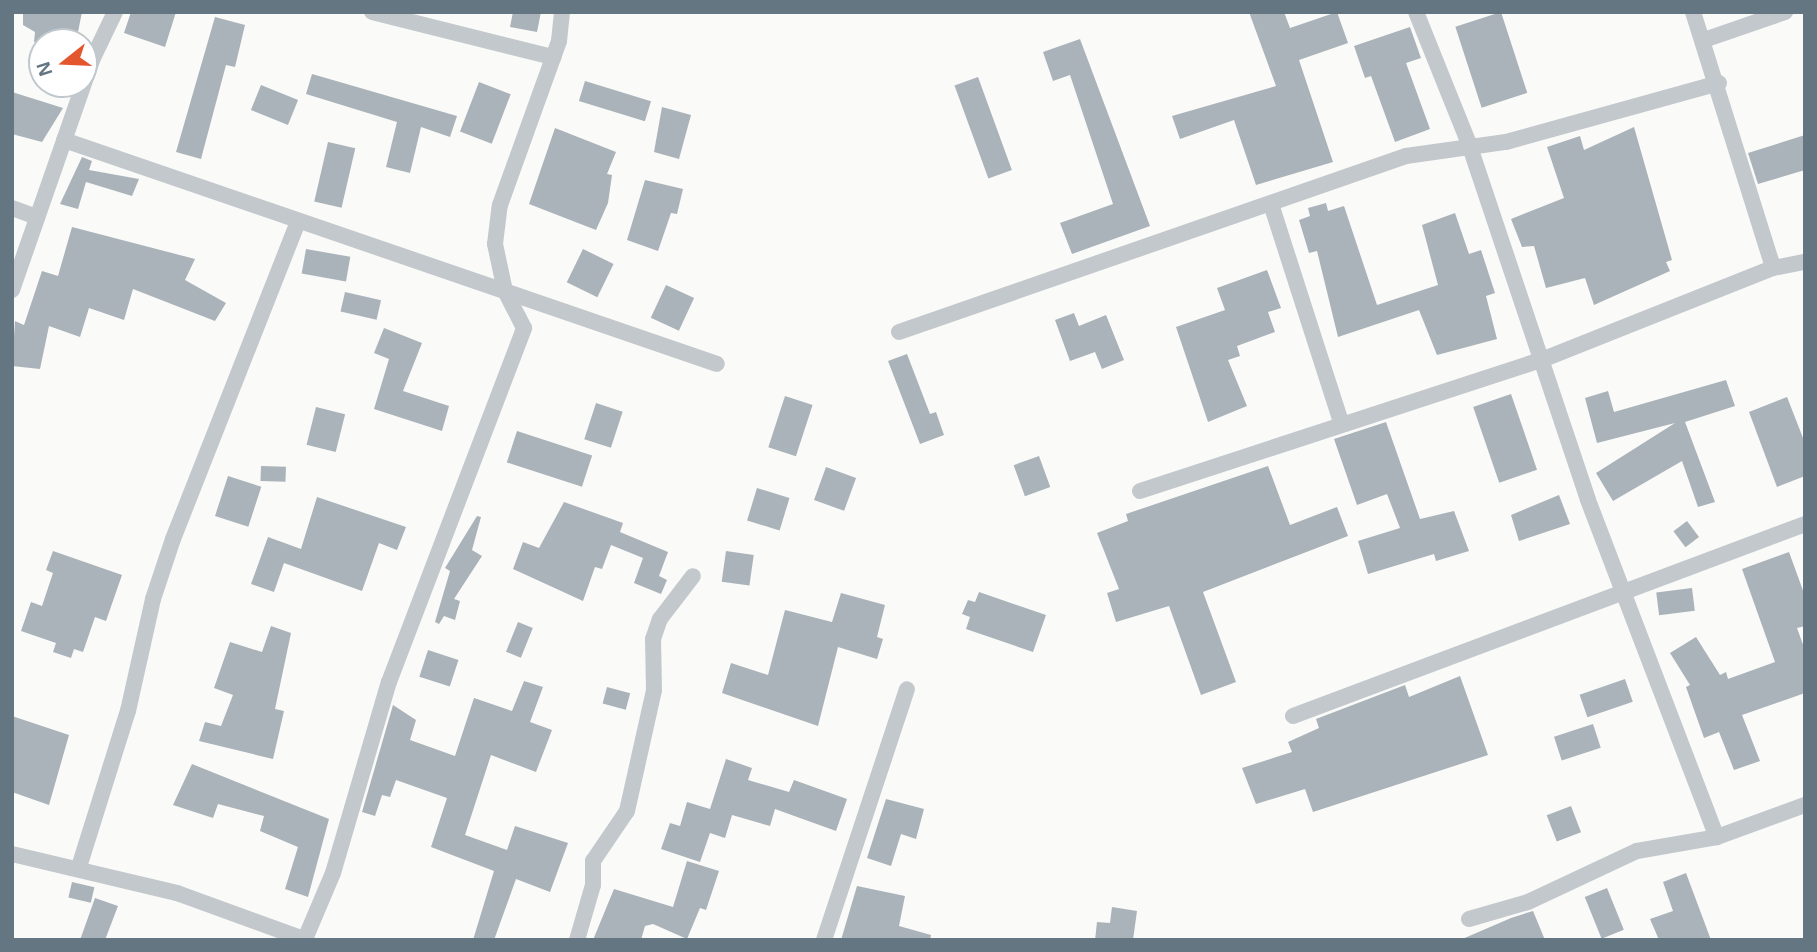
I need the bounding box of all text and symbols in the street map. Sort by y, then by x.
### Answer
north arrow [28,28,98,98]
text: N [32,59,57,79]

